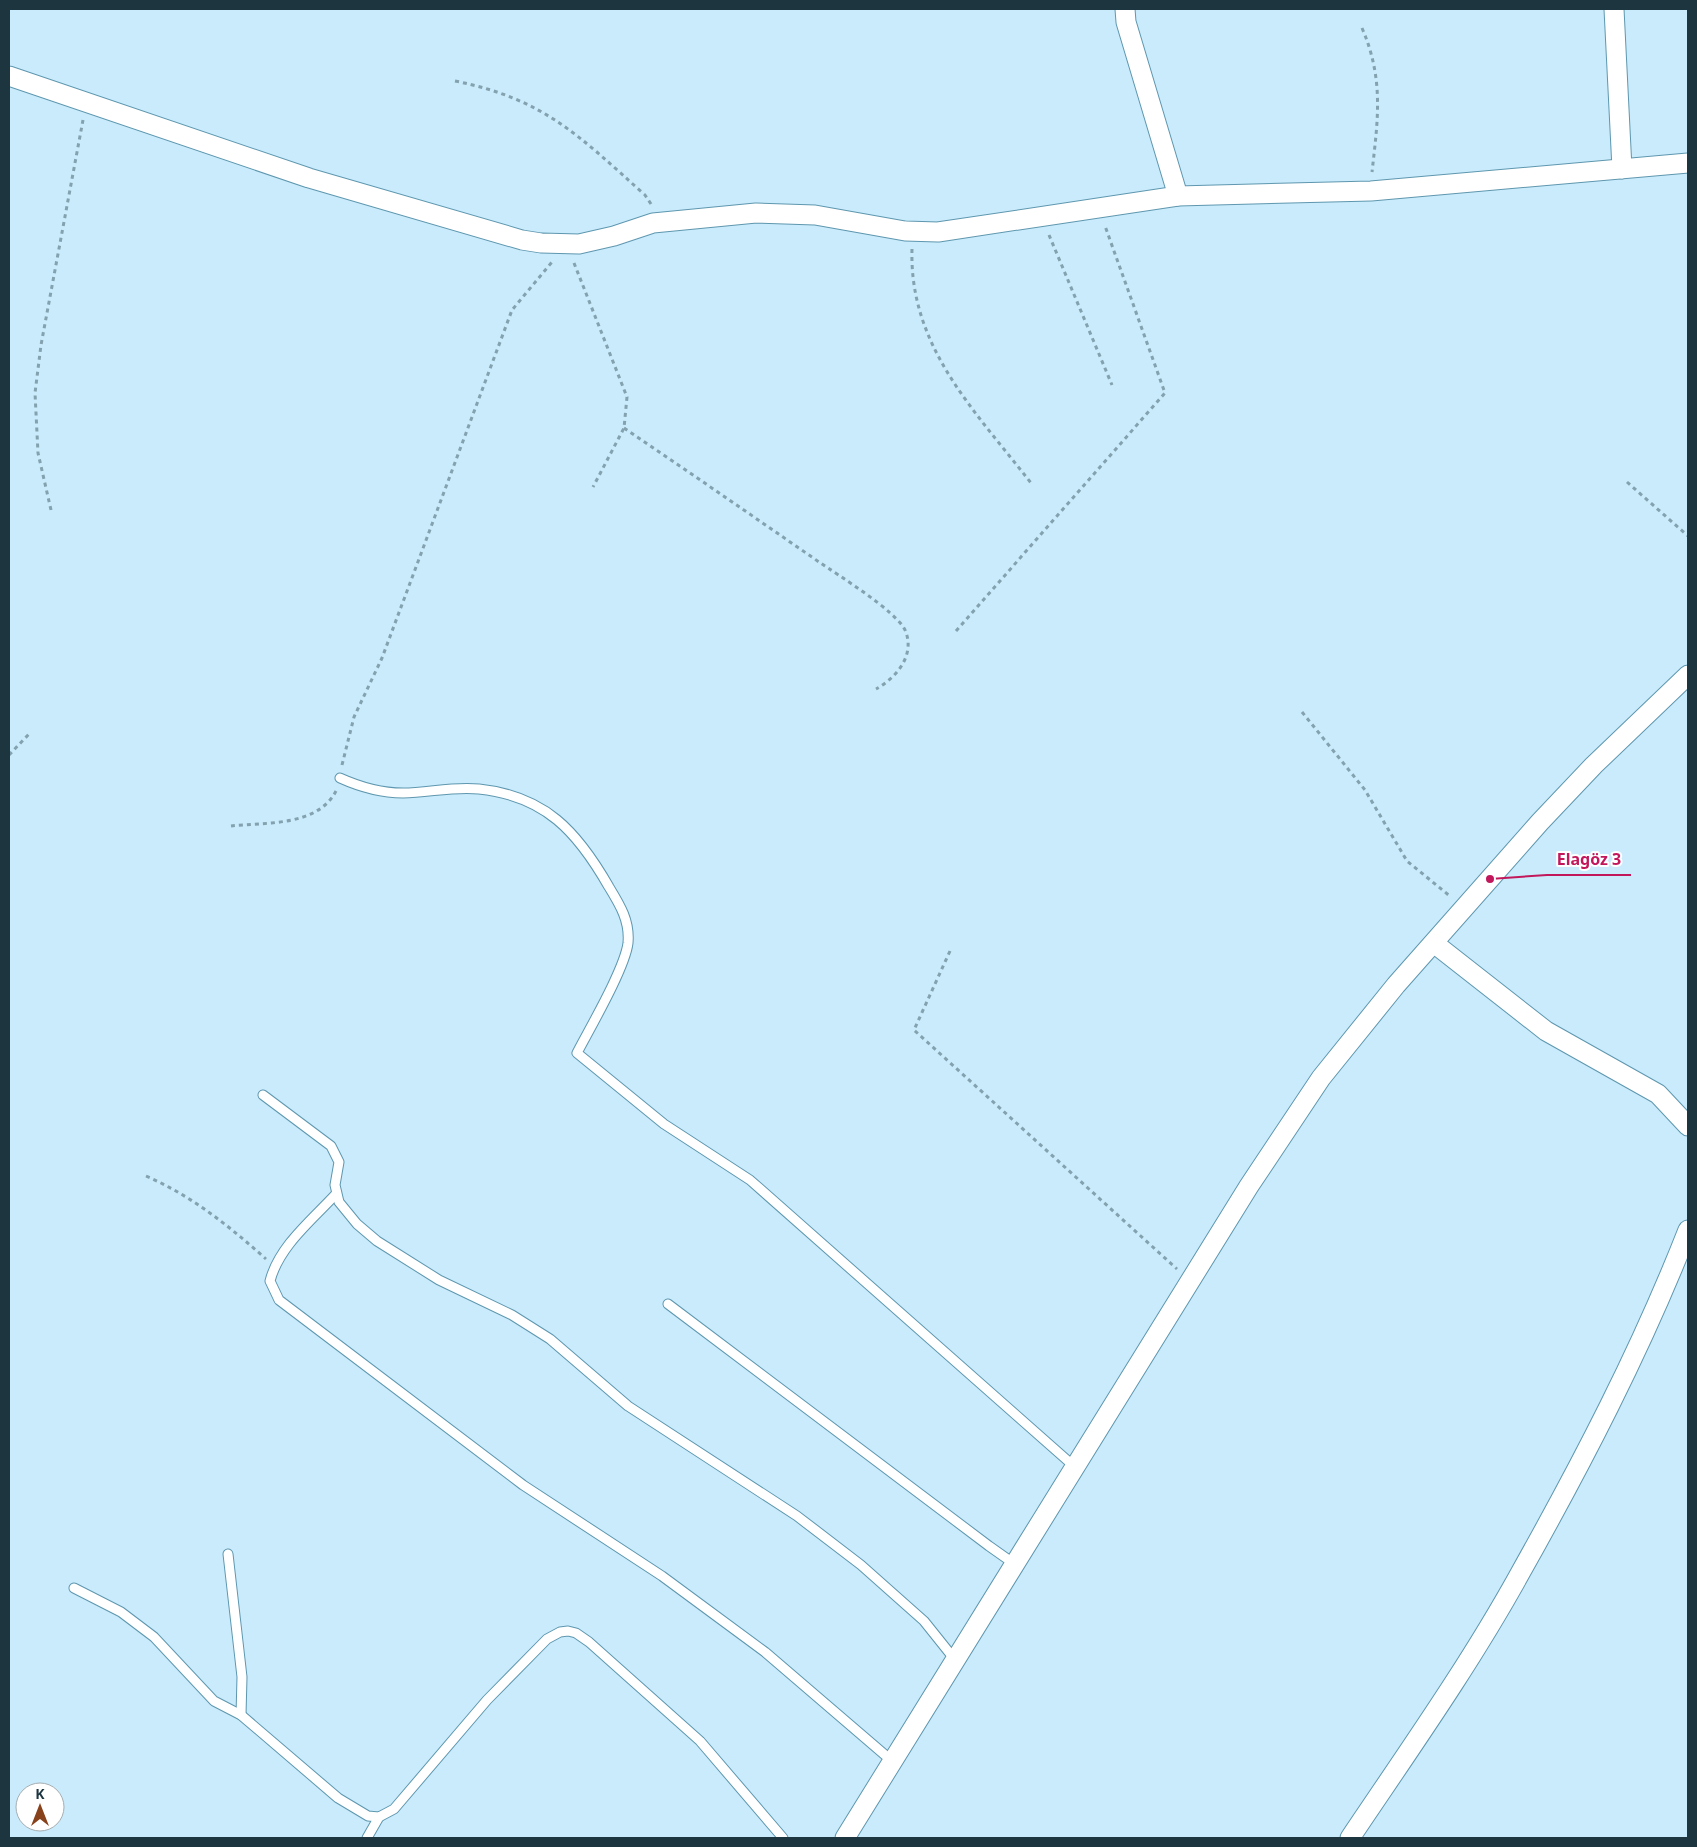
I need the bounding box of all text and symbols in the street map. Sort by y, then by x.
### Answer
callout: Elagöz 3 [1547,844,1631,875]
text: Elagöz 3 [1557,848,1621,870]
north arrow [15,1782,65,1832]
text: K [35,1784,45,1803]

